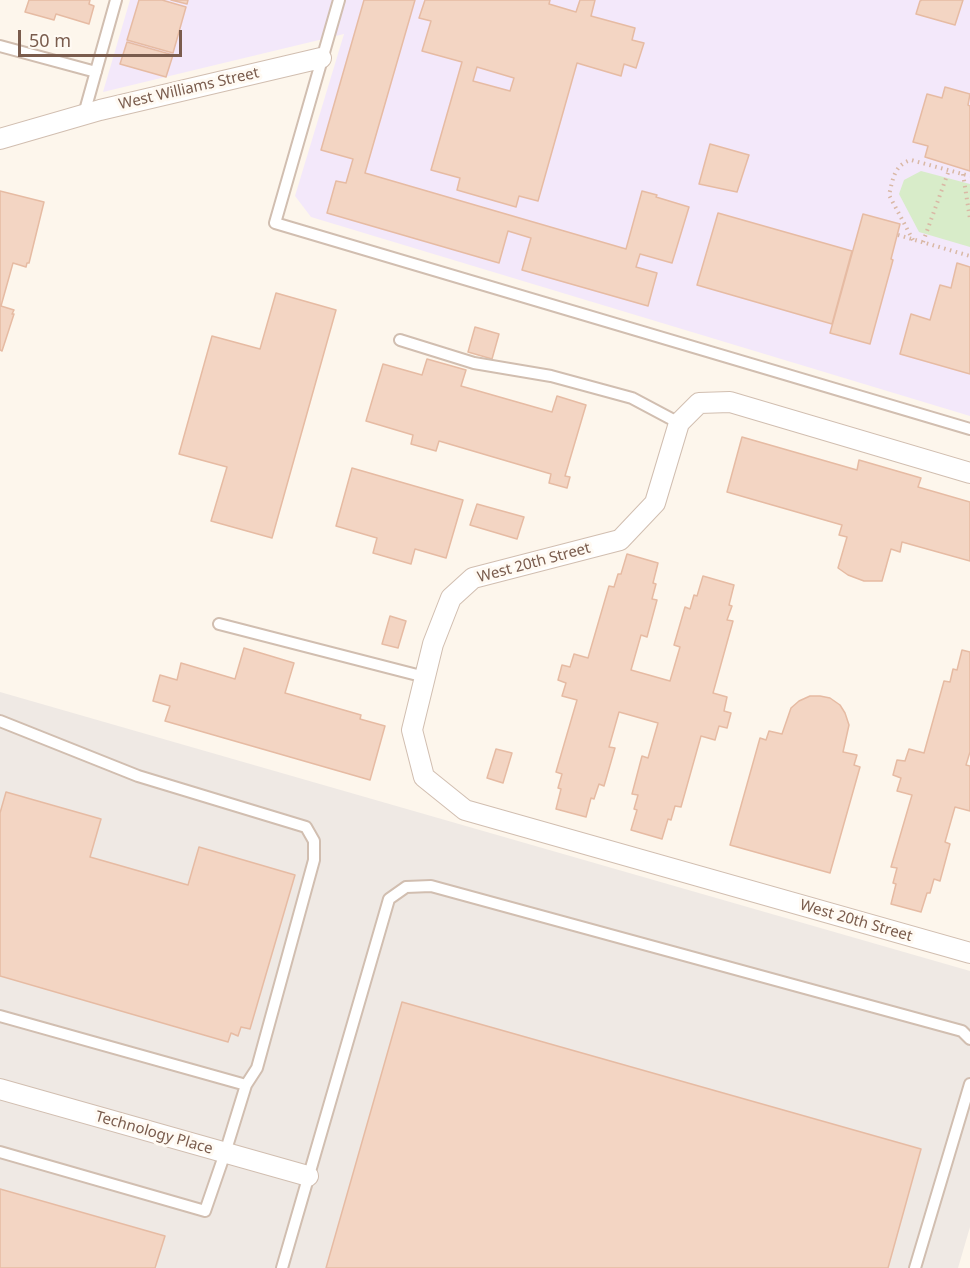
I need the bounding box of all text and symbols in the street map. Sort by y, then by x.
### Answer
scale bar [21,18,184,56]
text: 50 m [29,28,71,52]
street label: West Williams Street [117,64,261,114]
street label: West 20th Street [476,539,592,587]
street label: West 20th Street [798,896,914,946]
street label: Technology Place [93,1108,215,1158]

